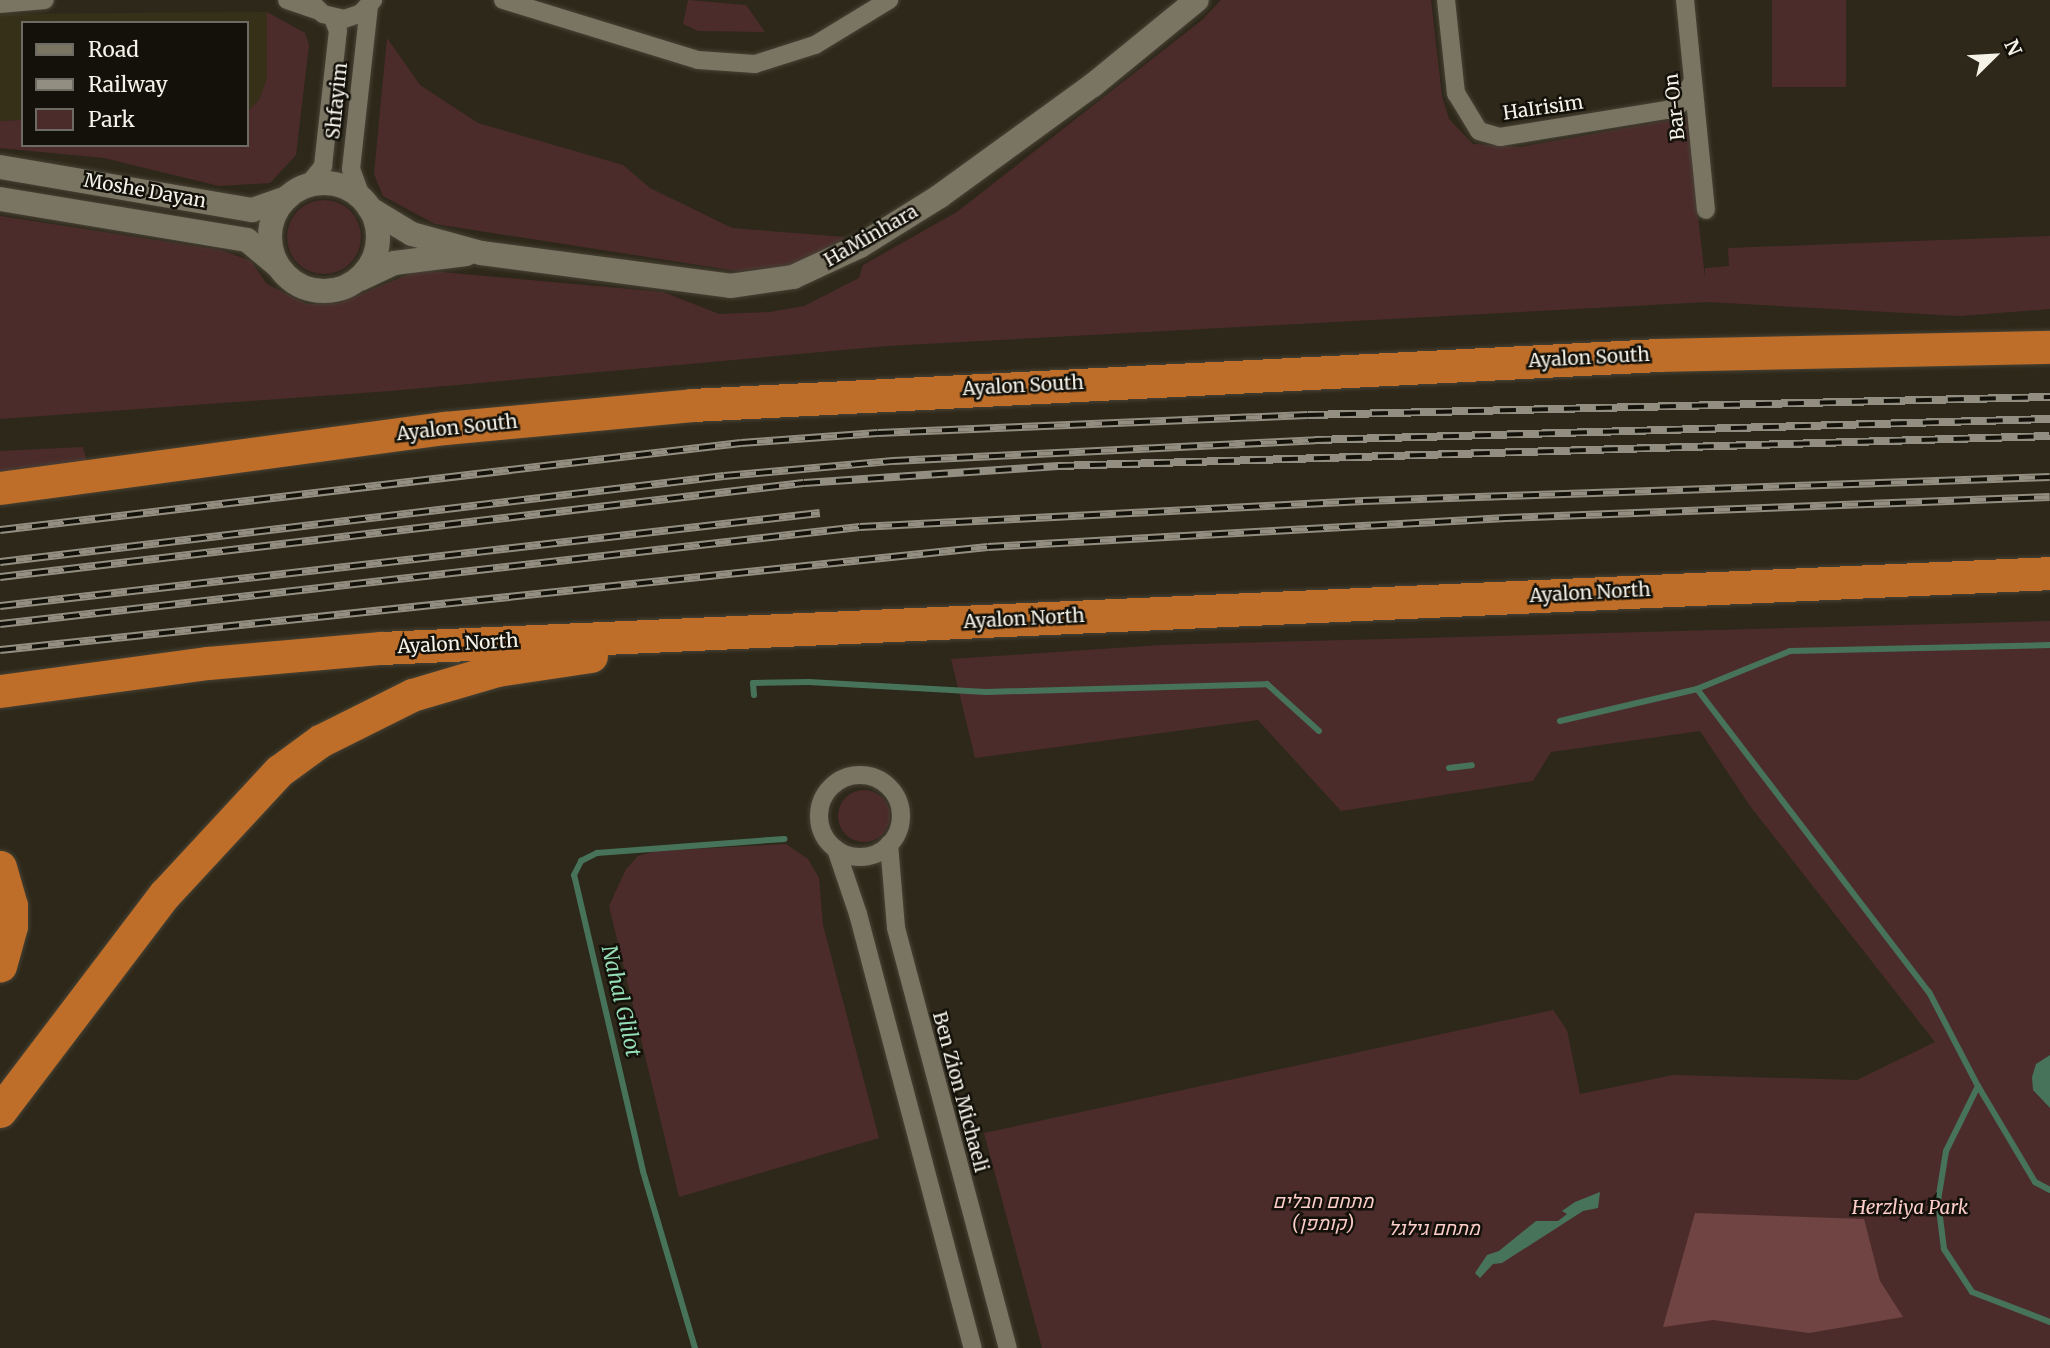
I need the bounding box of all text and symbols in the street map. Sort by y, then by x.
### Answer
legend [21,21,248,147]
north arrow [1959,21,2029,91]
text: Road [88,36,139,63]
text: N [1999,36,2027,59]
street label: Shfayim [322,62,352,140]
text: Railway [88,71,168,98]
street label: Bar-On [1660,72,1690,142]
street label: HaIrisim [1501,91,1585,125]
text: Park [88,106,135,133]
street label: Moshe Dayan [82,169,208,213]
street label: HaMinhara [820,200,922,272]
street label: Ayalon South [1528,343,1650,373]
street label: Ayalon South [962,371,1084,401]
street label: Ayalon South [395,410,519,446]
street label: Ayalon North [1529,578,1651,608]
street label: Ayalon North [963,604,1085,634]
street label: Ayalon North [397,629,519,659]
water label: Nahal Glilot [596,943,646,1059]
street label: Ben Zion Michaeli [928,1009,992,1175]
park label: מתחם חבלים (קומפן) [1273,1191,1373,1235]
park label: Herzliya Park [1852,1197,1968,1219]
park label: מתחם גילגל [1388,1218,1480,1240]

